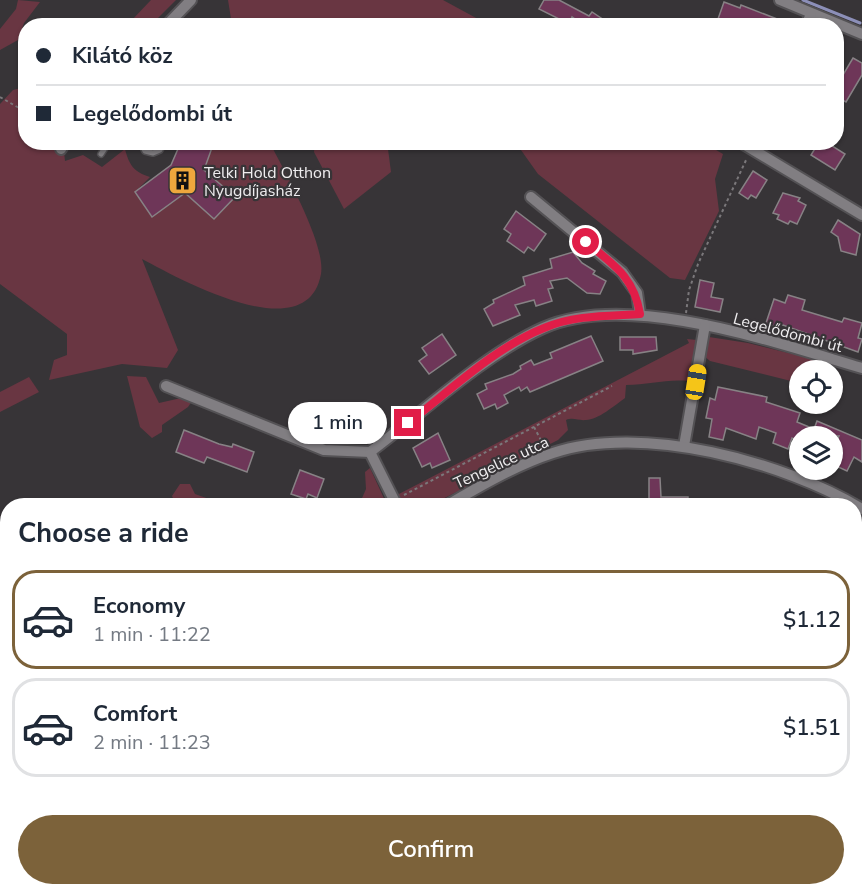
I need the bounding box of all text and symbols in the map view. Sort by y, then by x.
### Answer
text: Kilátó köz [72,41,173,71]
text: Legelődombi út [72,99,232,129]
place label: Telki Hold Otthon Nyugdíjasház [204,162,331,202]
building icon: Telki Hold Otthon Nyugdíjasház [167,165,199,197]
route start [572,228,599,255]
street label: Legelődombi út [731,308,845,358]
map controls [789,360,843,480]
button: locate [789,360,843,414]
car [684,363,708,401]
callout: 1 min [288,402,387,444]
text: 1 min [312,409,363,436]
route end [394,409,421,436]
button: layers [789,426,843,480]
street label: Tengelice utca [450,431,553,495]
text: Choose a ride [18,515,189,552]
text: Economy [93,591,185,621]
icon: car [21,593,75,647]
text: $1.12 [783,605,841,635]
text: 1 min · 11:22 [93,621,211,648]
text: Comfort [93,699,177,729]
icon: car [21,701,75,755]
text: $1.51 [783,713,841,743]
text: 2 min · 11:23 [93,729,211,756]
button: Confirm [18,815,844,884]

